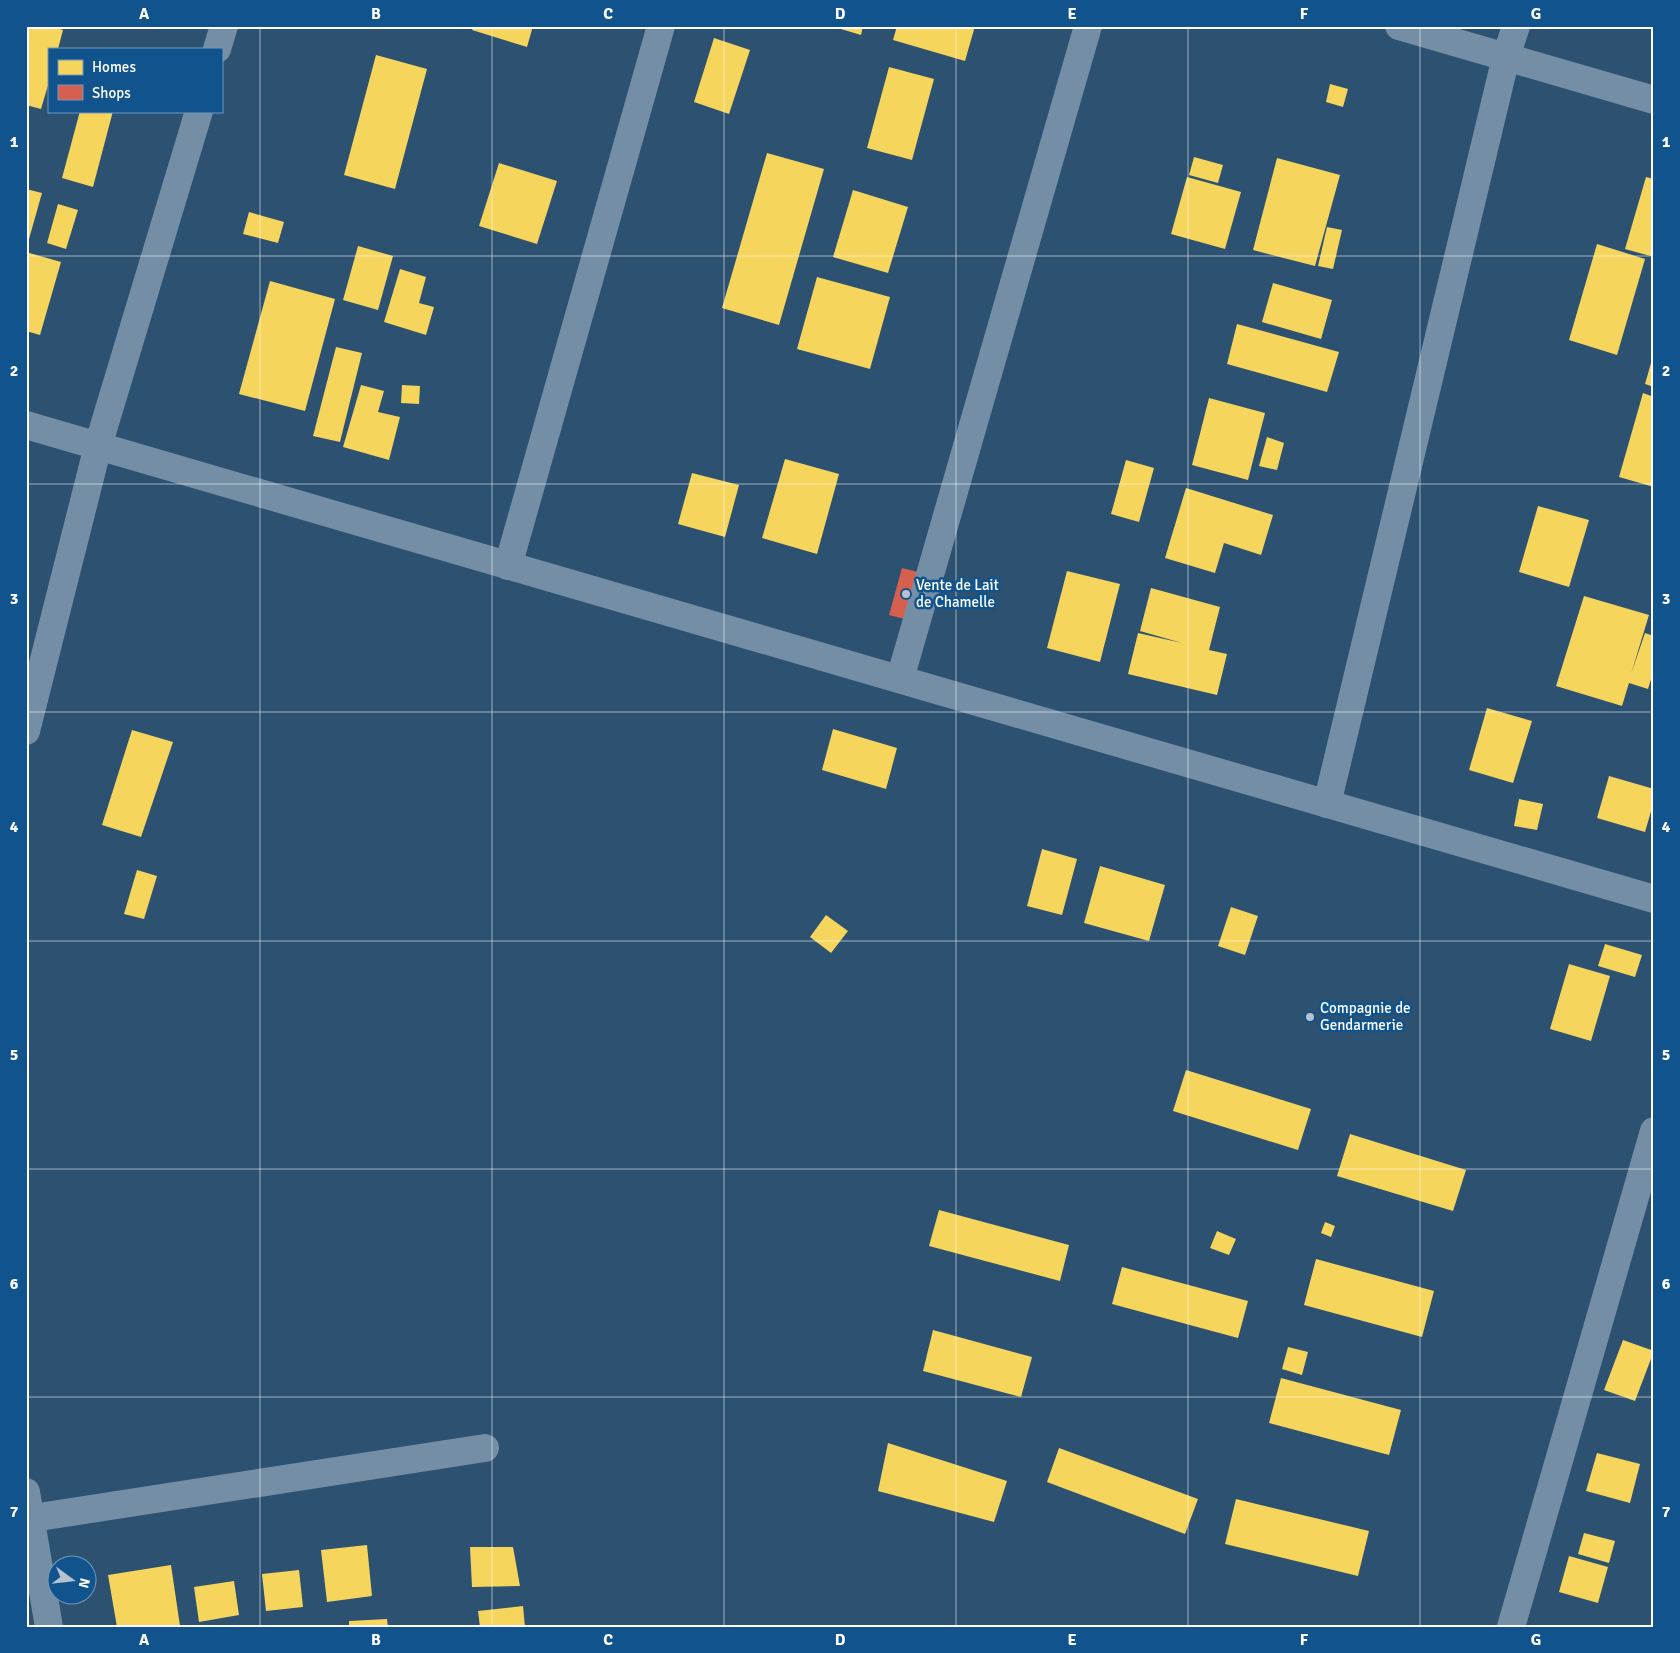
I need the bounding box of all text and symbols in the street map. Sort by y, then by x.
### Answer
text: A [139,4,150,24]
text: B [371,4,381,24]
text: C [603,4,613,24]
text: D [835,4,846,24]
text: E [1067,4,1077,24]
text: F [1300,4,1309,24]
text: G [1531,4,1541,24]
legend [48,48,222,112]
text: Homes [92,58,136,76]
text: Shops [92,84,131,102]
text: 1 [10,132,19,152]
text: 1 [1662,132,1671,152]
text: 2 [10,361,18,381]
text: 2 [1662,361,1670,381]
place label: Vente de Lait de Chamelle [916,576,999,611]
marker: Vente de Lait de Chamelle [900,588,912,600]
text: 3 [10,589,18,609]
text: 3 [1662,589,1670,609]
text: 4 [10,817,19,837]
text: 4 [1662,817,1671,837]
place label: Compagnie de Gendarmerie [1320,999,1411,1034]
marker: Compagnie de Gendarmerie [1304,1011,1316,1023]
text: 5 [10,1045,18,1065]
text: 5 [1662,1045,1670,1065]
text: 6 [10,1274,19,1294]
text: 6 [1662,1274,1671,1294]
text: 7 [10,1502,19,1522]
text: 7 [1662,1502,1671,1522]
north arrow [48,1556,98,1606]
text: N [75,1576,94,1590]
text: A [139,1630,150,1650]
text: B [371,1630,381,1650]
text: C [603,1630,613,1650]
text: D [835,1630,846,1650]
text: E [1067,1630,1077,1650]
text: F [1300,1630,1309,1650]
text: G [1531,1630,1541,1650]

